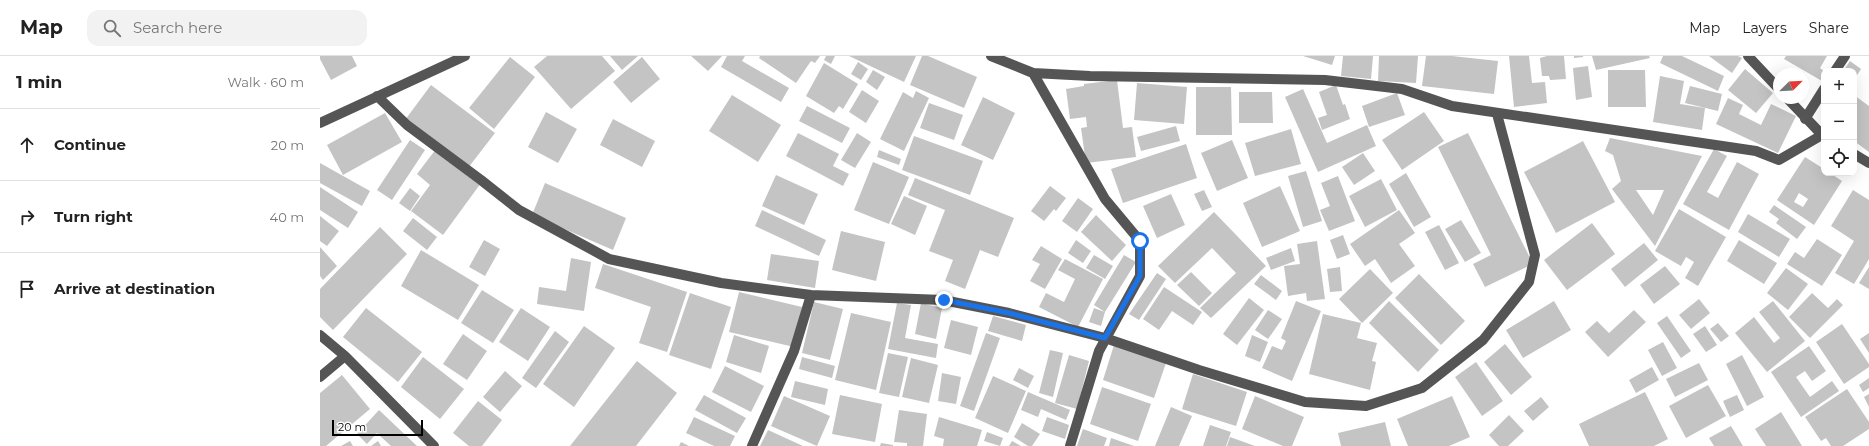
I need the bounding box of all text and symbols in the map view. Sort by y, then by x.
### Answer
search box [87,10,367,46]
text: Map [20,16,63,39]
icon: search [101,17,123,39]
text: Search here [133,18,222,37]
text: Map [1689,19,1720,37]
text: Layers [1742,19,1787,37]
text: Share [1809,19,1849,37]
north arrow [1773,68,1809,104]
map controls [1821,68,1857,176]
button: + [1821,68,1857,104]
text: 1 min [16,72,62,92]
text: Walk · 60 m [228,74,304,90]
button: − [1821,104,1857,140]
icon: ahead [16,134,38,156]
text: Continue [54,135,126,154]
text: 20 m [271,137,304,153]
button: locate [1821,140,1857,176]
icon: right [16,206,38,228]
text: Turn right [54,207,133,226]
text: 40 m [270,209,304,225]
route start [1131,232,1149,250]
icon: arrive [16,278,38,300]
text: Arrive at destination [54,279,215,298]
route end [935,291,953,309]
scale bar [332,418,423,437]
text: 20 m [338,420,366,434]

